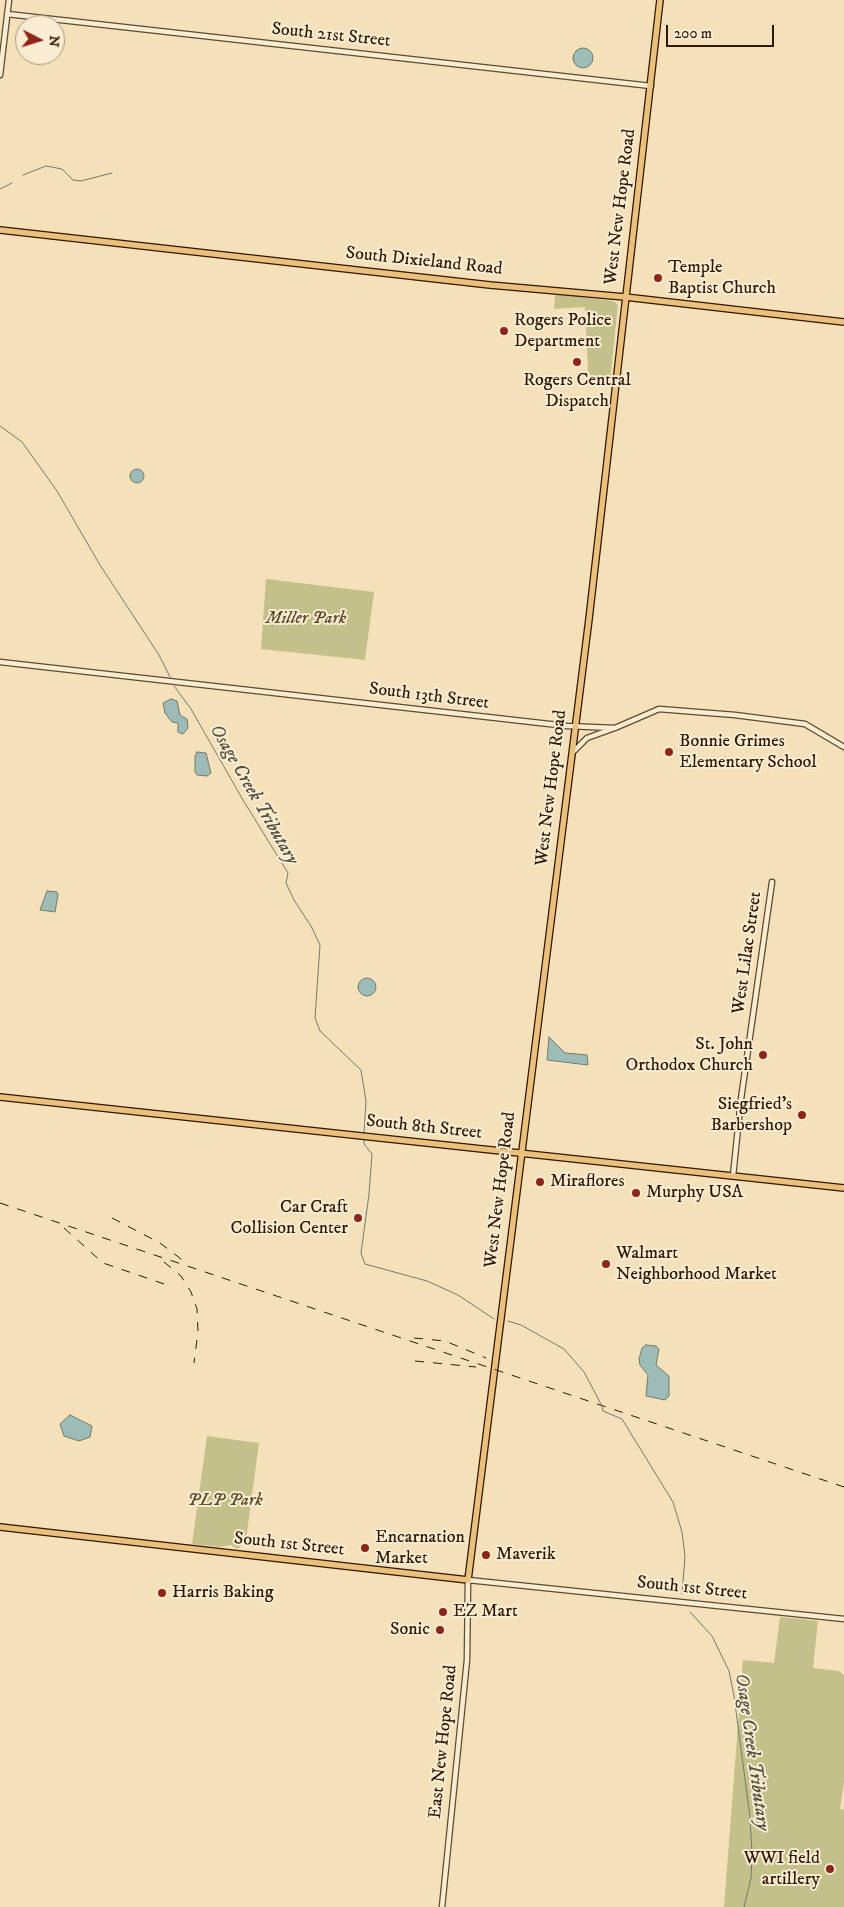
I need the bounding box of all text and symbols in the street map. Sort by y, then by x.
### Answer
north arrow [15,15,65,65]
scale bar [669,15,776,47]
street label: South 21st Street [270,19,392,53]
text: 200 m [674,24,712,43]
text: N [44,35,63,48]
street label: West New Hope Road [601,128,641,286]
street label: South Dixieland Road [345,243,503,281]
place label: Temple Baptist Church [668,257,776,300]
marker: Temple Baptist Church [652,272,664,284]
place label: Rogers Police Department [514,310,611,352]
marker: Rogers Police Department [498,325,510,337]
marker: Rogers Central Dispatch [571,356,583,368]
place label: Rogers Central Dispatch [523,370,631,412]
park label: Miller Park [266,608,346,630]
street label: South 13th Street [368,679,490,715]
street label: West New Hope Road [532,709,572,867]
water label: Osage Creek Tributary [204,721,302,869]
place label: Bonnie Grimes Elementary School [679,731,817,774]
marker: Bonnie Grimes Elementary School [663,746,675,758]
street label: West Lilac Street [729,890,767,1016]
place label: St. John Orthodox Church [625,1034,753,1076]
marker: St. John Orthodox Church [757,1049,769,1061]
place label: Siegfried’s Barbershop [711,1094,792,1136]
marker: Siegfried’s Barbershop [796,1109,808,1121]
street label: South 8th Street [365,1111,483,1145]
street label: West New Hope Road [481,1111,521,1269]
place label: Miraflores [550,1171,624,1193]
marker: Miraflores [534,1176,546,1188]
place label: Murphy USA [646,1182,743,1204]
marker: Murphy USA [630,1187,642,1199]
place label: Car Craft Collision Center [231,1197,348,1240]
marker: Car Craft Collision Center [352,1212,364,1224]
place label: Walmart Neighborhood Market [616,1243,777,1286]
marker: Walmart Neighborhood Market [600,1258,612,1270]
park label: PLP Park [187,1490,263,1512]
place label: Encarnation Market [375,1527,465,1570]
street label: South 1st Street [233,1528,345,1562]
marker: Encarnation Market [359,1542,371,1554]
place label: Maverik [496,1544,556,1566]
marker: Maverik [480,1549,492,1561]
street label: South 1st Street [636,1572,748,1606]
place label: Harris Baking [172,1582,273,1604]
marker: Harris Baking [156,1587,168,1599]
place label: EZ Mart [453,1601,518,1623]
marker: EZ Mart [437,1606,449,1618]
place label: Sonic [390,1619,430,1641]
marker: Sonic [434,1624,446,1636]
street label: East New Hope Road [425,1664,463,1820]
water label: Osage Creek Tributary [729,1672,773,1832]
place label: WWI field artillery [744,1848,820,1890]
marker: WWI field artillery [824,1863,836,1875]

